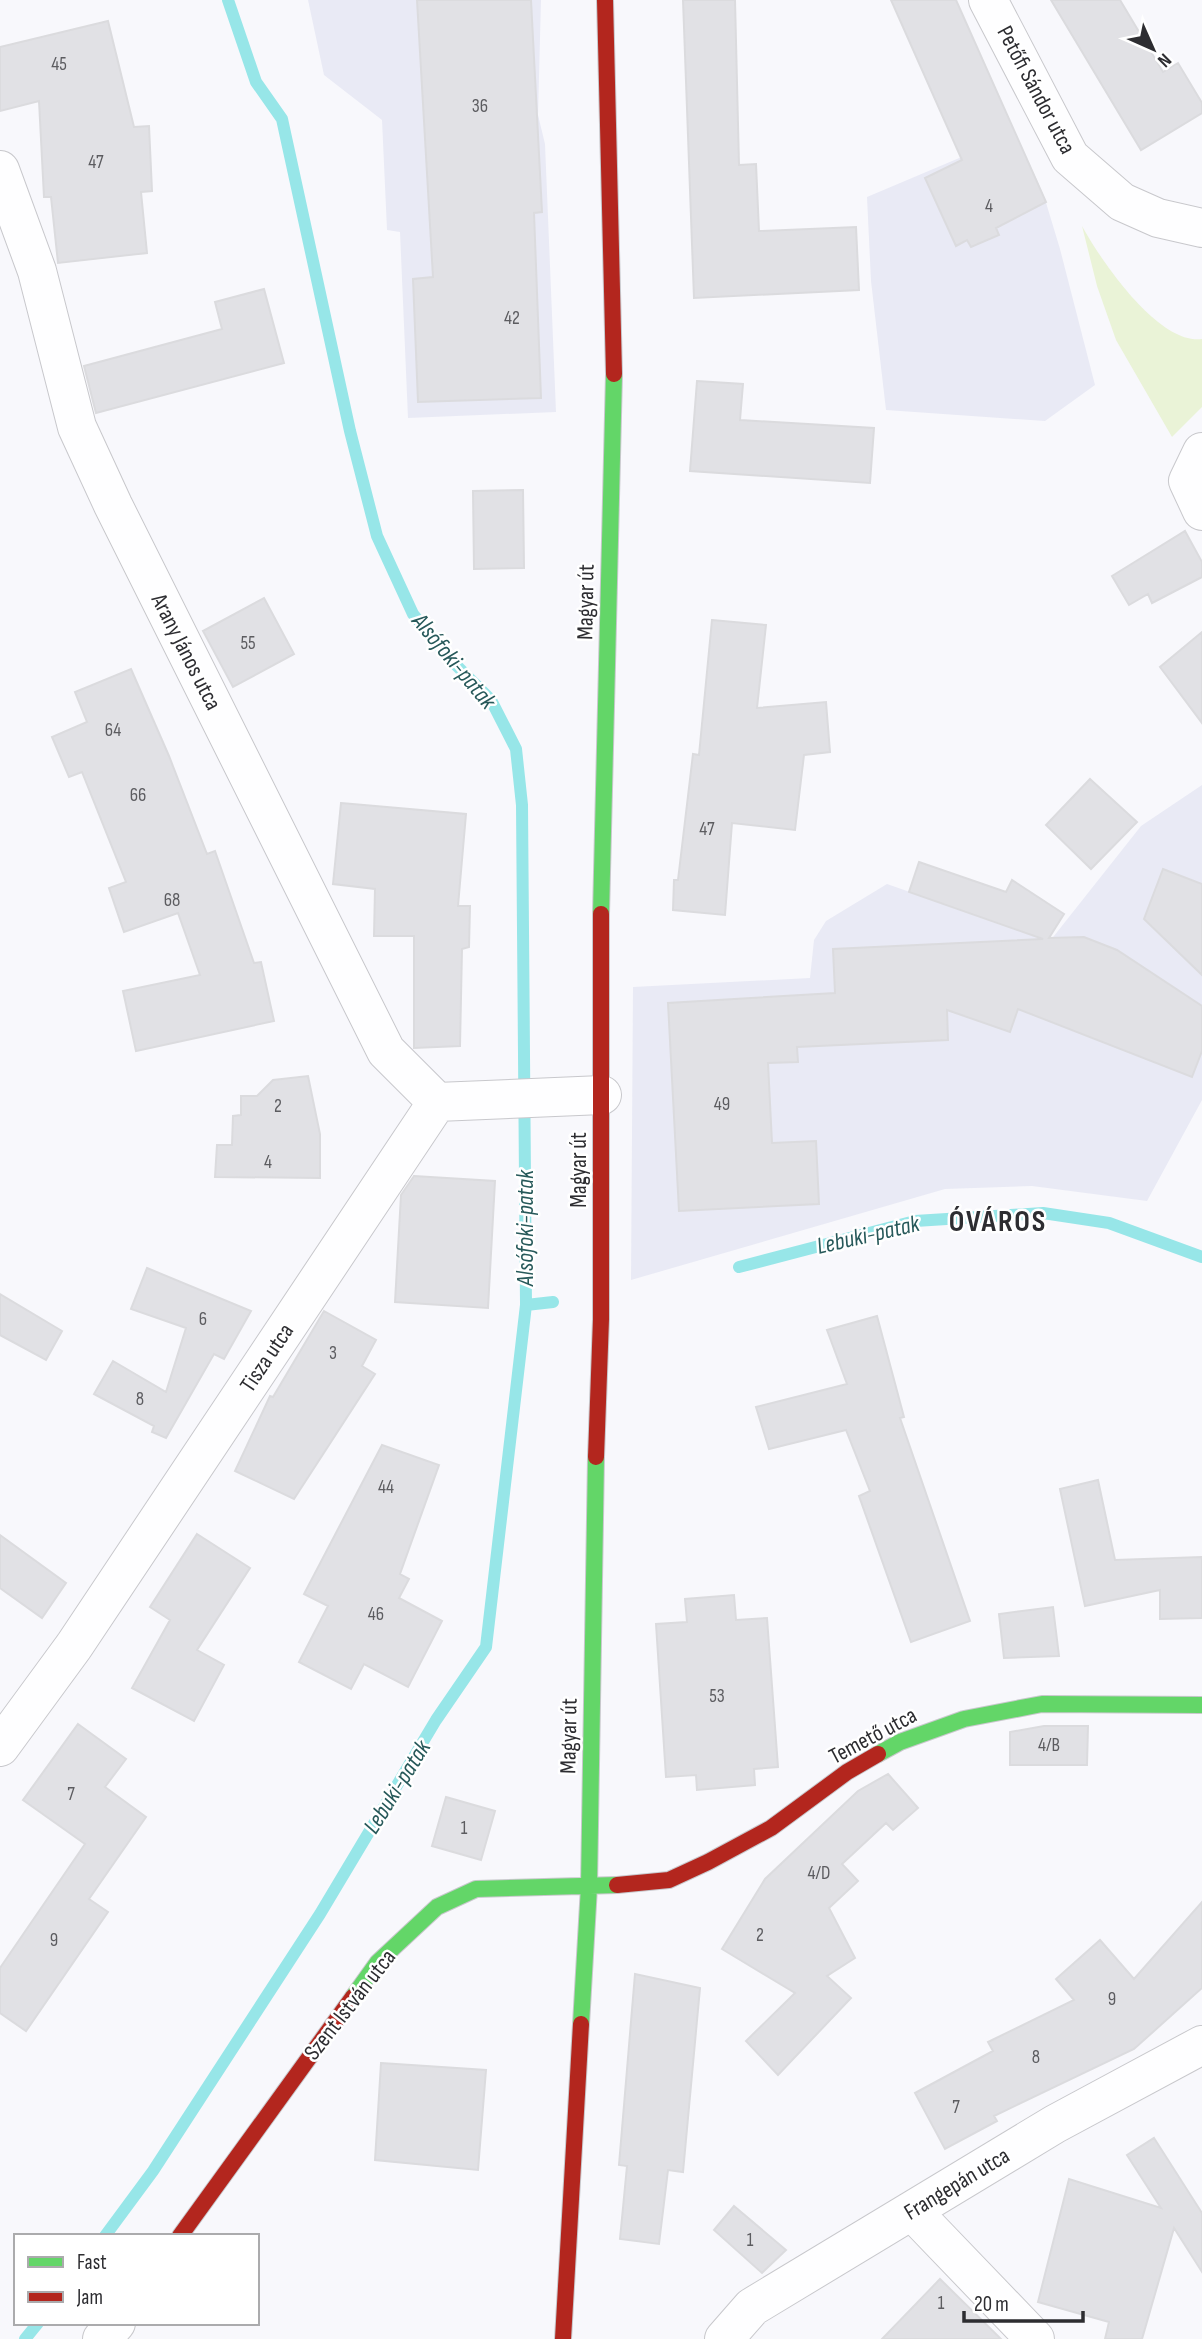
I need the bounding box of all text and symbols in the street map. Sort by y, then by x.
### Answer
north arrow [1118,14,1188,84]
street label: Petőfi Sándor utca [991,21,1081,159]
text: N [1152,48,1176,72]
house number: 45 [51,53,67,76]
house number: 36 [472,95,488,118]
house number: 47 [88,151,104,174]
house number: 4 [985,195,993,218]
house number: 42 [504,307,520,330]
street label: Magyar út [571,564,601,640]
street label: Arany János utca [144,588,227,715]
water label: Alsófoki-patak [405,606,503,716]
house number: 55 [240,632,256,655]
house number: 64 [105,719,121,742]
house number: 66 [130,784,146,807]
house number: 47 [699,818,715,841]
house number: 68 [164,889,180,912]
house number: 49 [714,1093,730,1116]
house number: 2 [274,1095,282,1118]
street label: Magyar út [565,1132,593,1208]
house number: 4 [264,1151,272,1174]
water label: Alsófoki-patak [511,1169,540,1287]
district label: ÓVÁROS [949,1204,1047,1240]
water label: Lebuki-patak [814,1209,923,1261]
house number: 6 [199,1308,207,1331]
street label: Tisza utca [234,1318,300,1398]
house number: 3 [329,1342,337,1365]
house number: 8 [136,1388,144,1411]
house number: 44 [378,1476,394,1499]
house number: 46 [368,1603,384,1626]
house number: 53 [709,1685,725,1708]
street label: Magyar út [554,1698,584,1774]
street label: Temető utca [824,1701,922,1771]
water label: Lebuki-patak [357,1734,437,1839]
house number: 4/B [1038,1734,1060,1757]
house number: 7 [67,1783,75,1806]
house number: 1 [461,1817,468,1840]
house number: 4/D [808,1862,830,1885]
house number: 2 [756,1924,764,1947]
house number: 9 [50,1929,58,1952]
street label: Szent István utca [298,1944,402,2066]
house number: 9 [1108,1988,1116,2011]
house number: 8 [1032,2046,1040,2069]
house number: 7 [952,2096,960,2119]
street label: Frangepán utca [899,2142,1015,2226]
house number: 1 [747,2229,754,2252]
legend [14,2234,259,2325]
text: Fast [77,2250,107,2275]
scale bar [964,2280,1083,2324]
text: Jam [76,2285,103,2310]
house number: 1 [938,2292,945,2315]
text: 20 m [974,2292,1009,2317]

